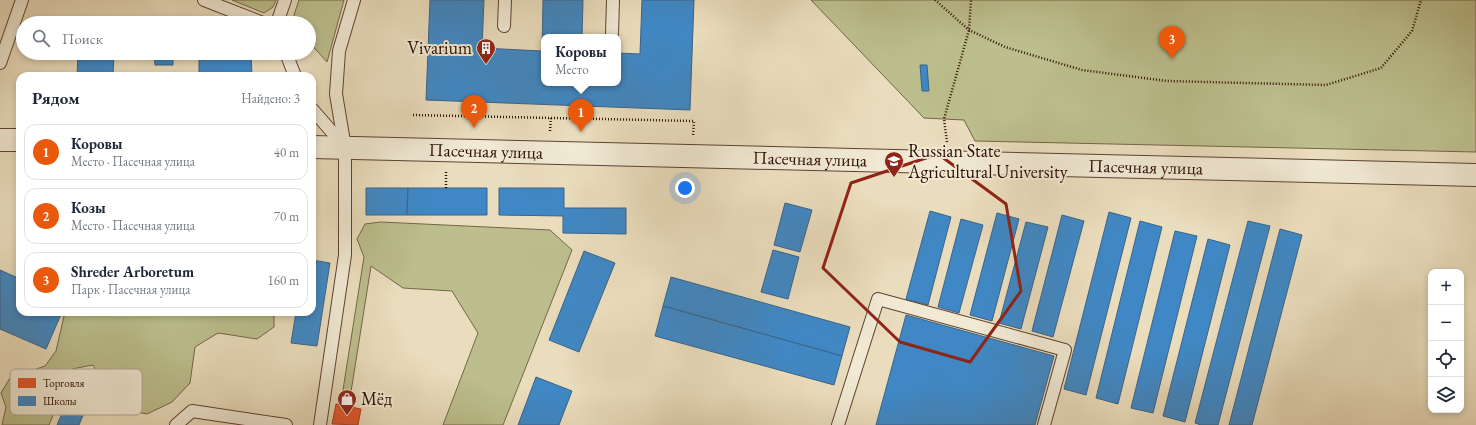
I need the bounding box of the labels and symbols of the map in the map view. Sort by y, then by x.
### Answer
pin: 3 [1159,26,1185,59]
place label: Vivarium [407,36,472,59]
building icon: Vivarium [475,37,497,65]
pin: 2 [461,95,487,128]
pin: 1 [568,99,594,132]
street label: Пасечная улица [428,138,544,164]
place label: Russian State Agricultural University [907,139,1068,183]
street label: Пасечная улица [752,146,868,171]
school or university icon: Russian State Agricultural University [883,150,905,178]
street label: Пасечная улица [1088,154,1204,179]
your location [675,178,695,198]
legend [10,369,142,415]
text: Торговля [43,376,84,390]
place label: Мёд [361,387,392,410]
shop icon: Мёд [336,388,358,416]
text: Школы [43,394,77,408]

